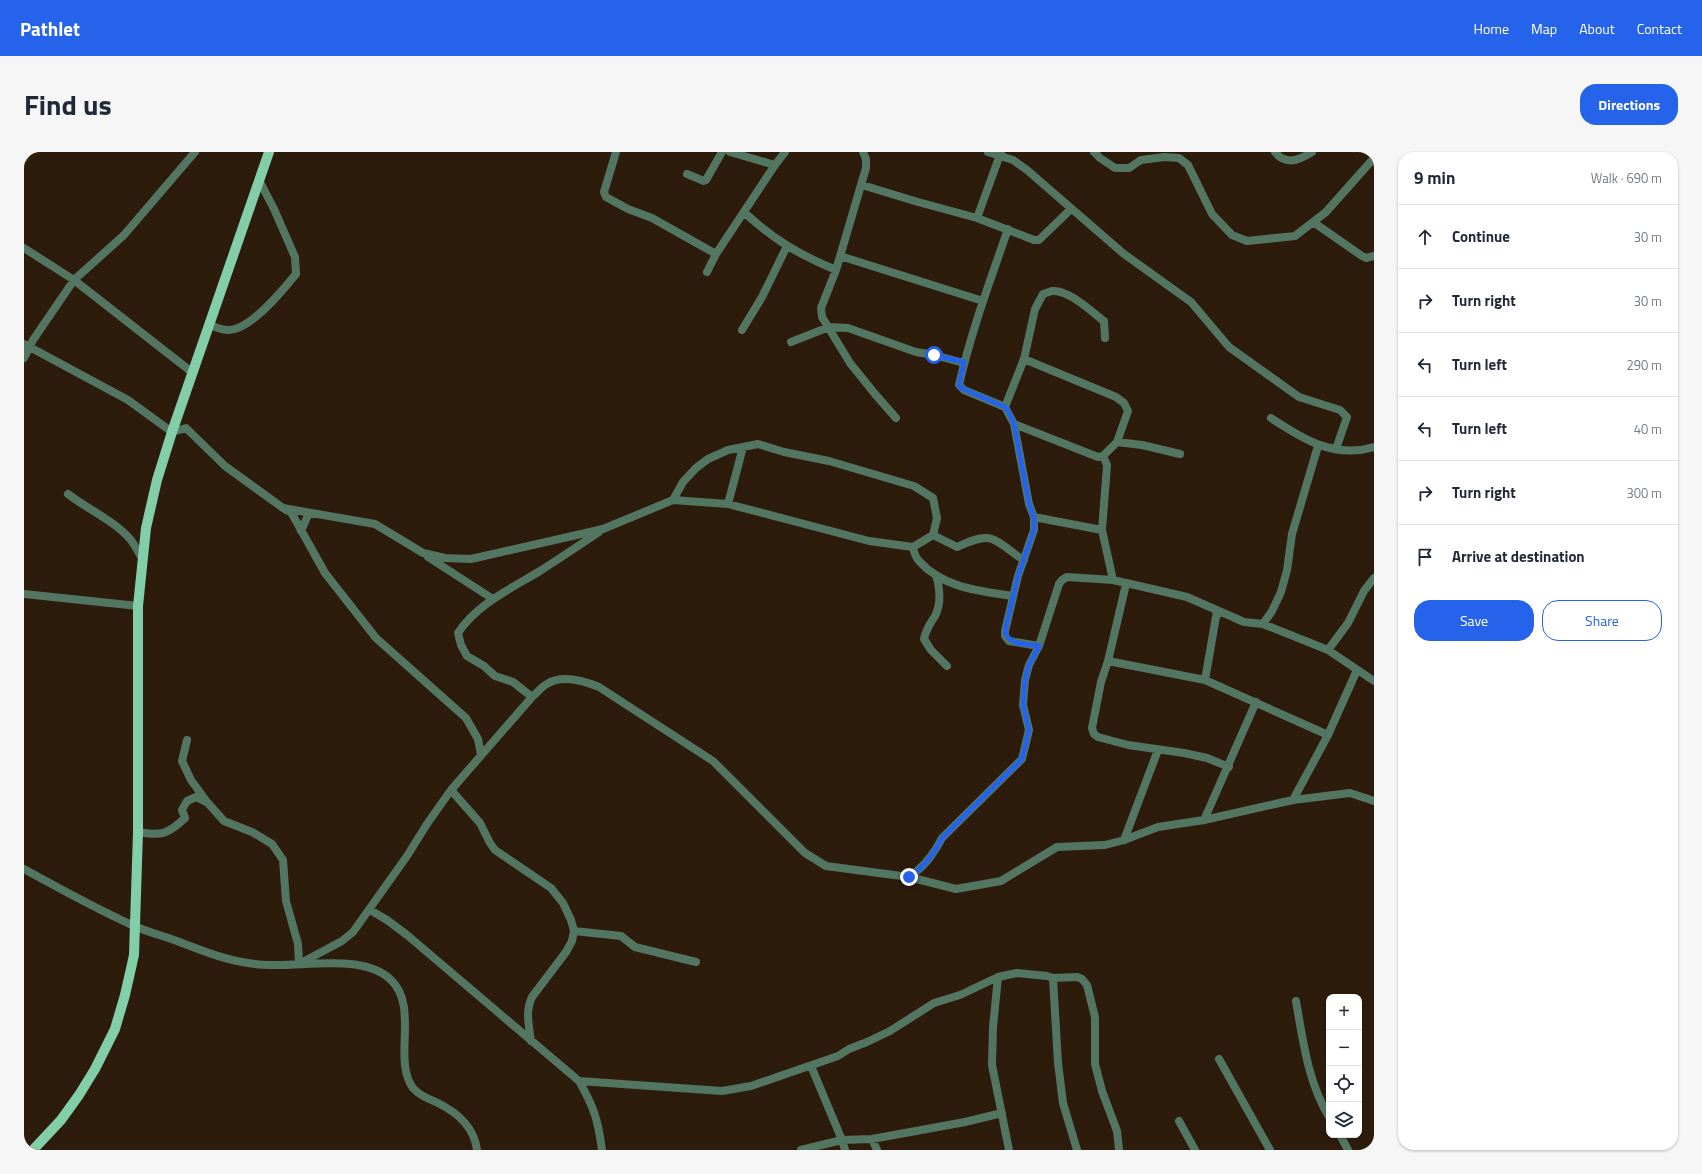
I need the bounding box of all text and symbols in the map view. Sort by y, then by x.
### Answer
text: Pathlet [20,14,80,43]
text: Home [1474,18,1509,39]
text: Map [1531,18,1557,39]
text: About [1579,18,1615,39]
text: Contact [1637,18,1682,39]
text: Find us [24,83,112,126]
button: Directions [1580,84,1678,125]
text: 9 min [1414,165,1455,191]
text: Walk · 690 m [1591,168,1662,188]
text: Continue [1452,225,1510,248]
icon: ahead [1414,226,1436,248]
text: 30 m [1634,227,1662,247]
text: Turn right [1452,289,1516,312]
icon: right [1414,290,1436,312]
text: 30 m [1634,291,1662,311]
route start [925,346,943,364]
text: Turn left [1452,353,1507,376]
icon: left [1414,354,1436,376]
text: 290 m [1626,355,1662,375]
text: Turn left [1452,417,1507,440]
icon: left [1414,418,1436,440]
text: 40 m [1634,419,1662,439]
text: Turn right [1452,481,1516,504]
icon: right [1414,482,1436,504]
text: 300 m [1626,483,1662,503]
text: Arrive at destination [1452,545,1585,568]
icon: arrive [1414,546,1436,568]
button: Save [1414,600,1534,641]
button: Share [1542,600,1662,641]
route end [900,868,918,886]
map controls [1326,994,1362,1138]
button: + [1326,994,1362,1030]
button: − [1326,1030,1362,1066]
button: locate [1326,1066,1362,1102]
button: layers [1326,1102,1362,1138]

